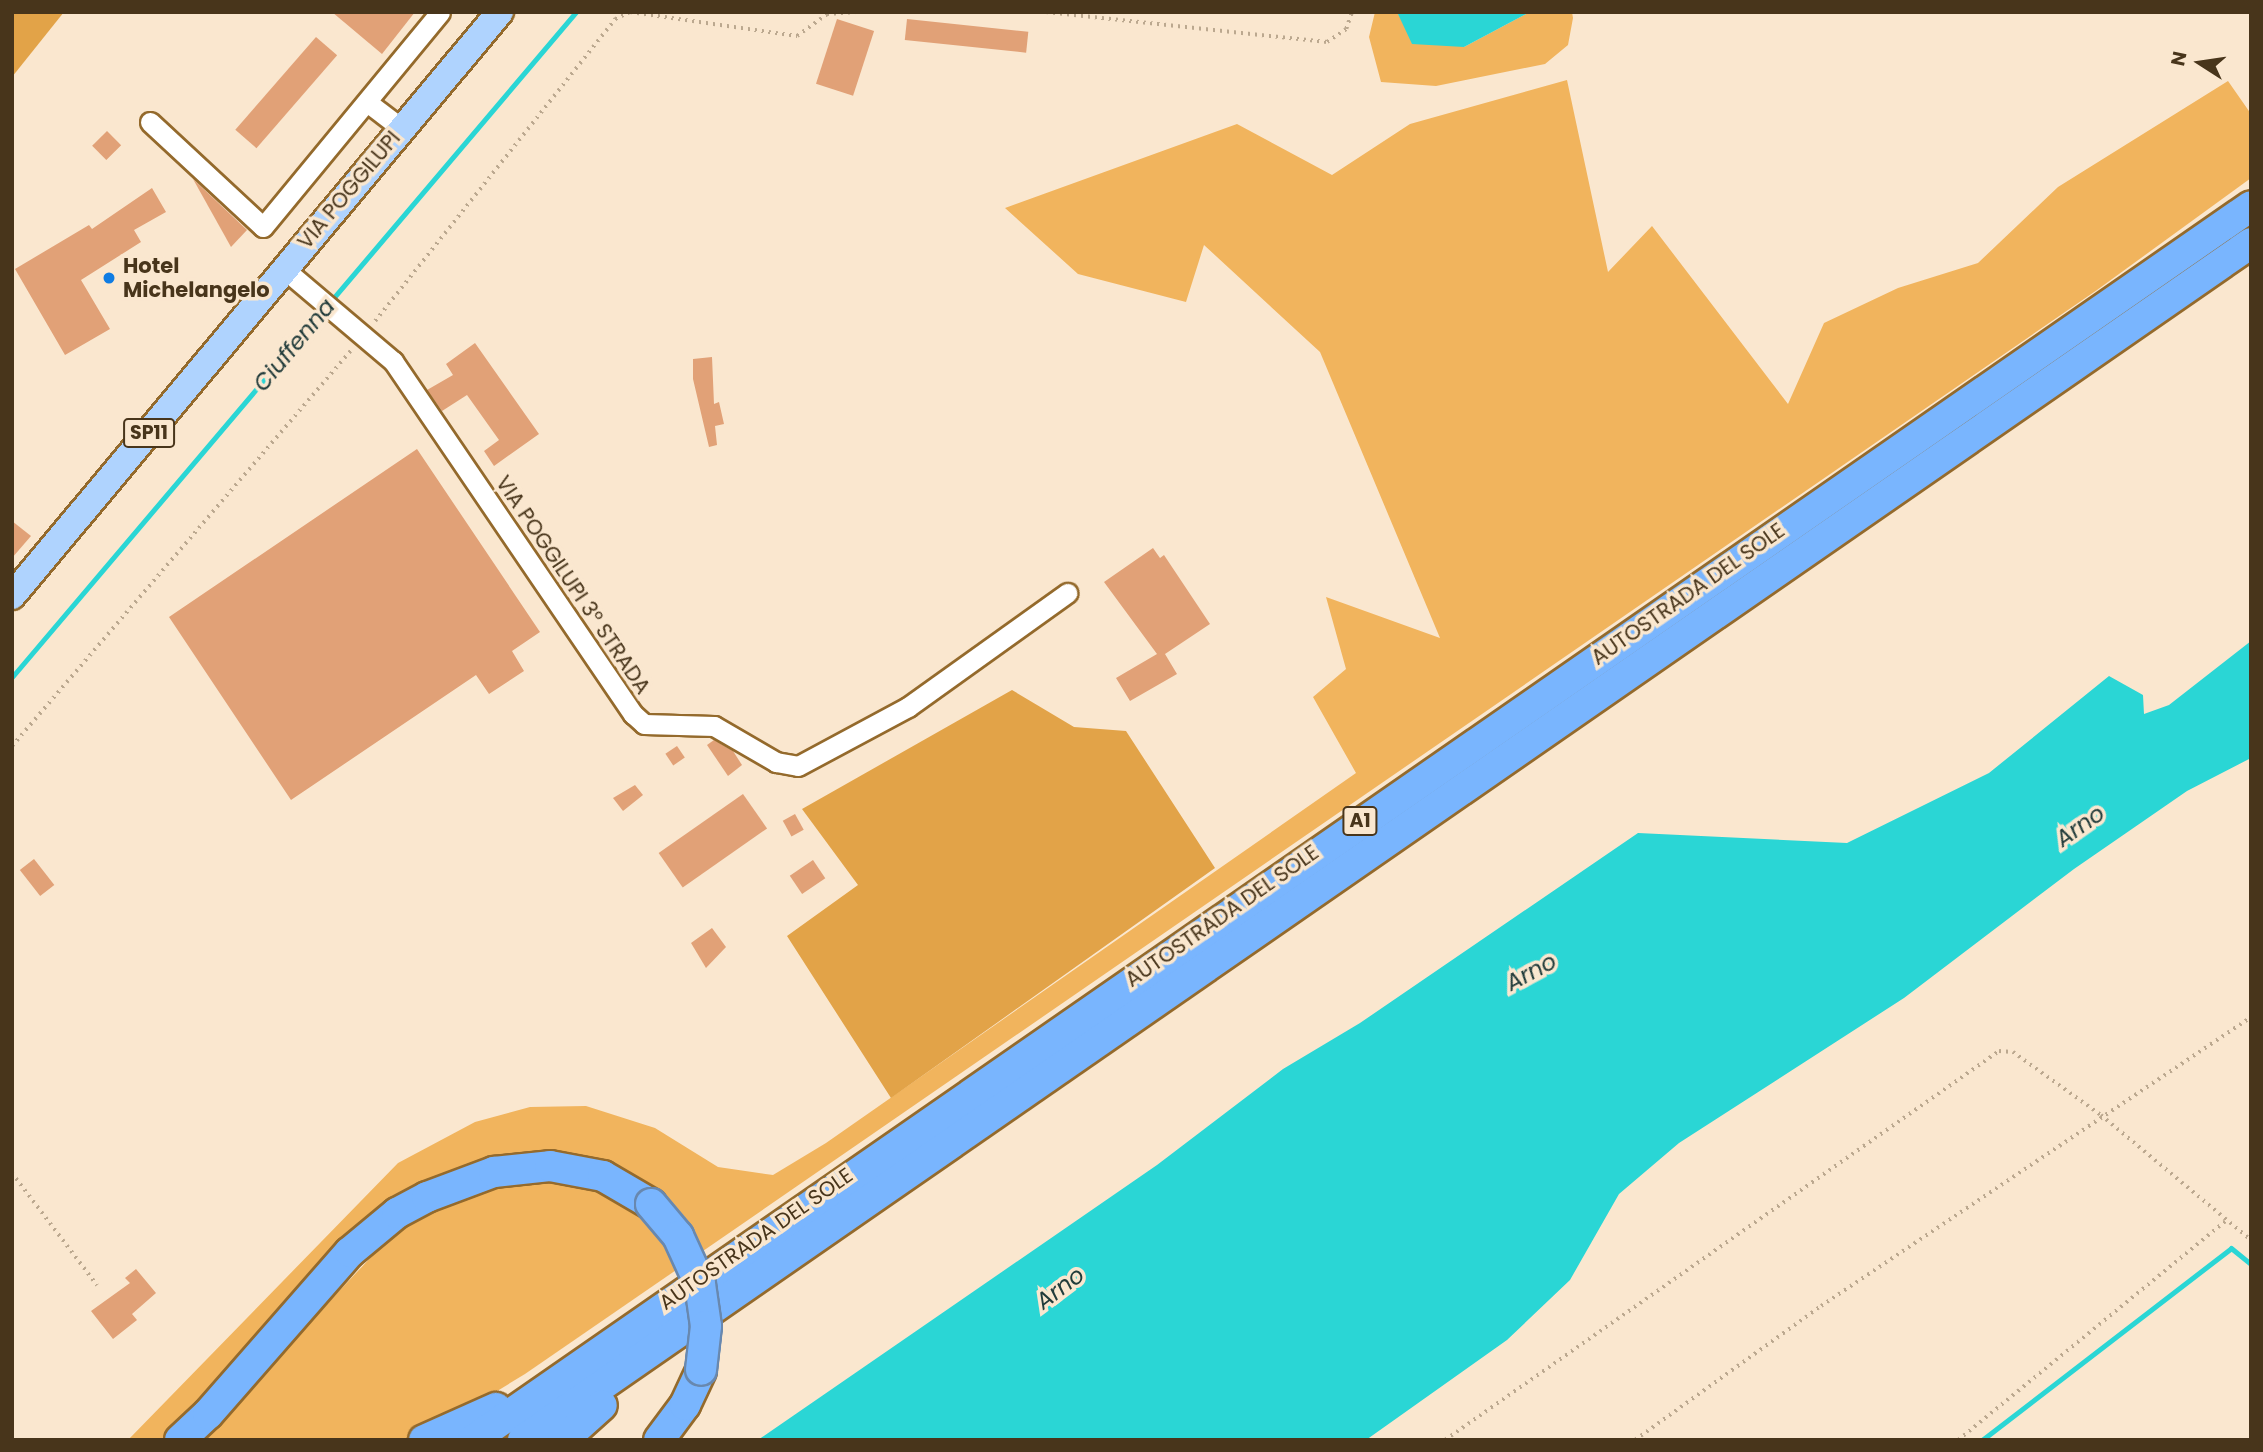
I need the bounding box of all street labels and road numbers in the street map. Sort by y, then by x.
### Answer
street label: VIA POGGILUPI [292,126,406,254]
road number: SP11 [123,418,175,448]
street label: VIA POGGILUPI 3° STRADA [490,471,656,699]
street label: AUTOSTRADA DEL SOLE [1586,518,1790,670]
road number: A1 [1341,806,1379,836]
street label: AUTOSTRADA DEL SOLE [1120,840,1324,992]
street label: AUTOSTRADA DEL SOLE [654,1163,858,1315]

